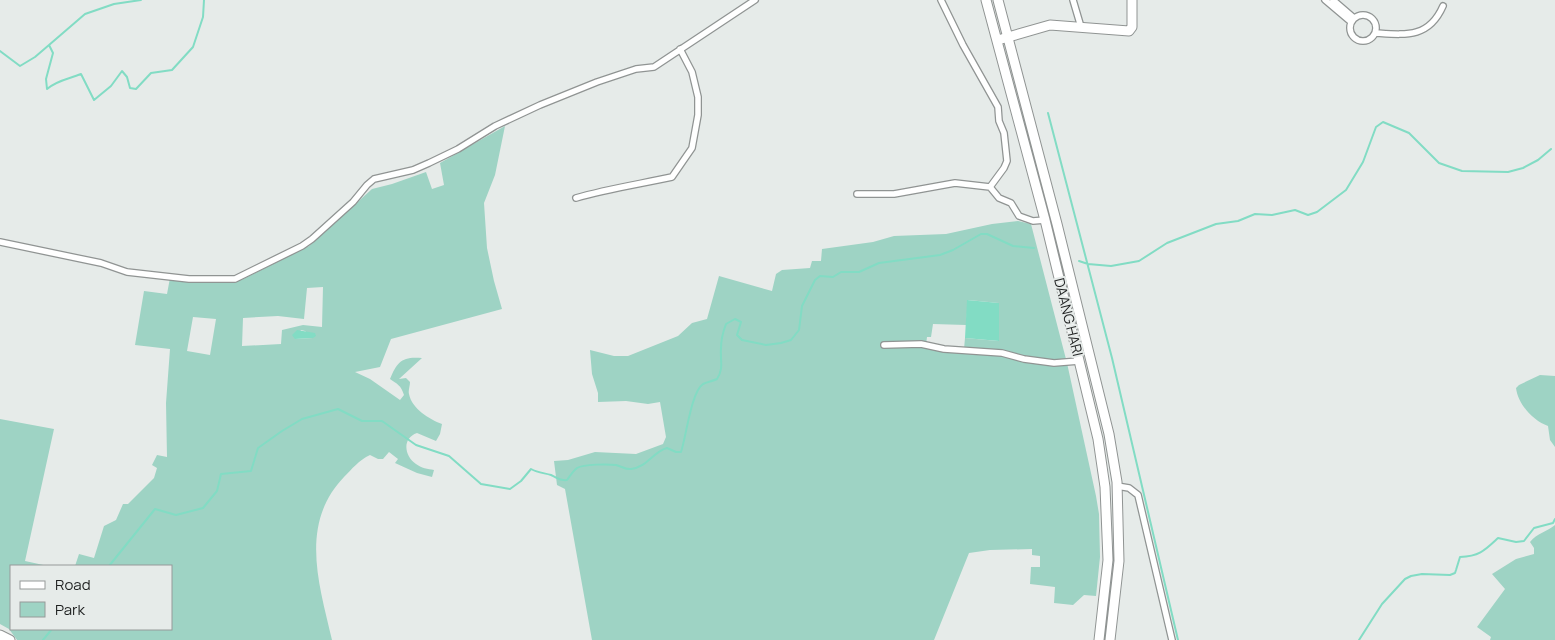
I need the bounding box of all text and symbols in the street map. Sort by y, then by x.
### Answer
street label: DAANG HARI [1050,276,1088,358]
legend [10,565,172,630]
text: Road [55,574,91,595]
text: Park [55,599,85,620]

